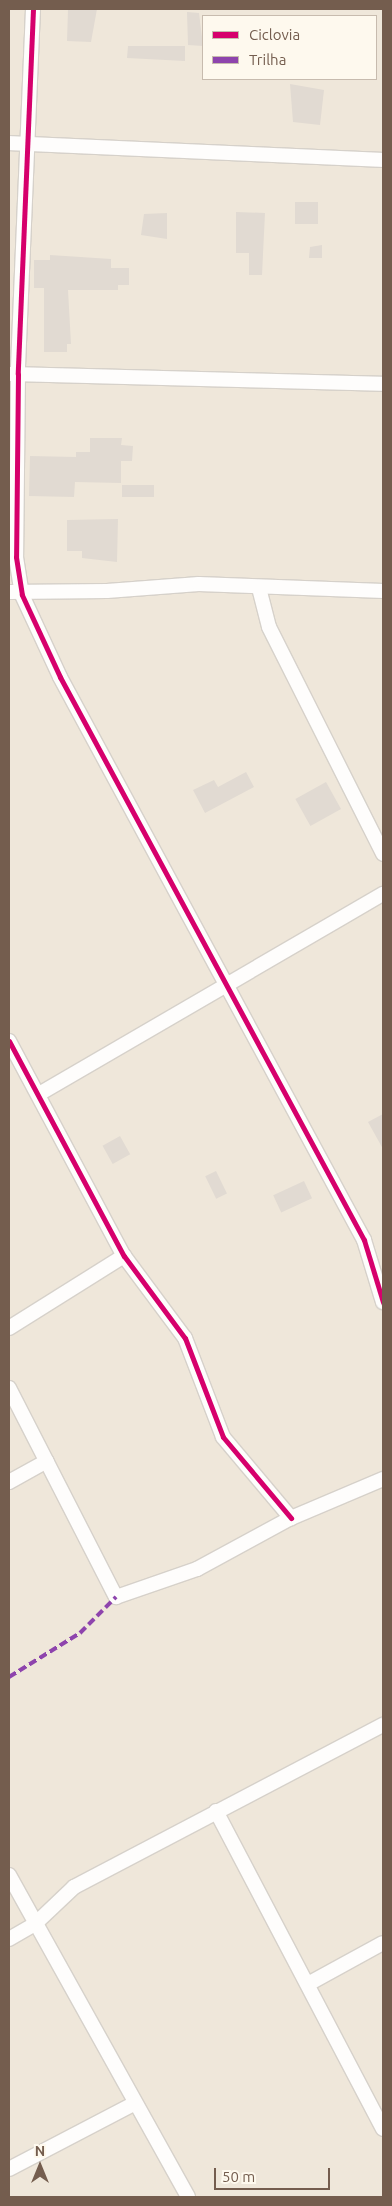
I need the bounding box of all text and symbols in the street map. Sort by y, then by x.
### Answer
legend [202,15,377,80]
text: Ciclovia [249,26,300,43]
text: Trilha [249,51,286,68]
north arrow [15,2141,65,2191]
text: N [35,2143,45,2159]
scale bar [217,2158,333,2190]
text: 50 m [222,2168,255,2185]

